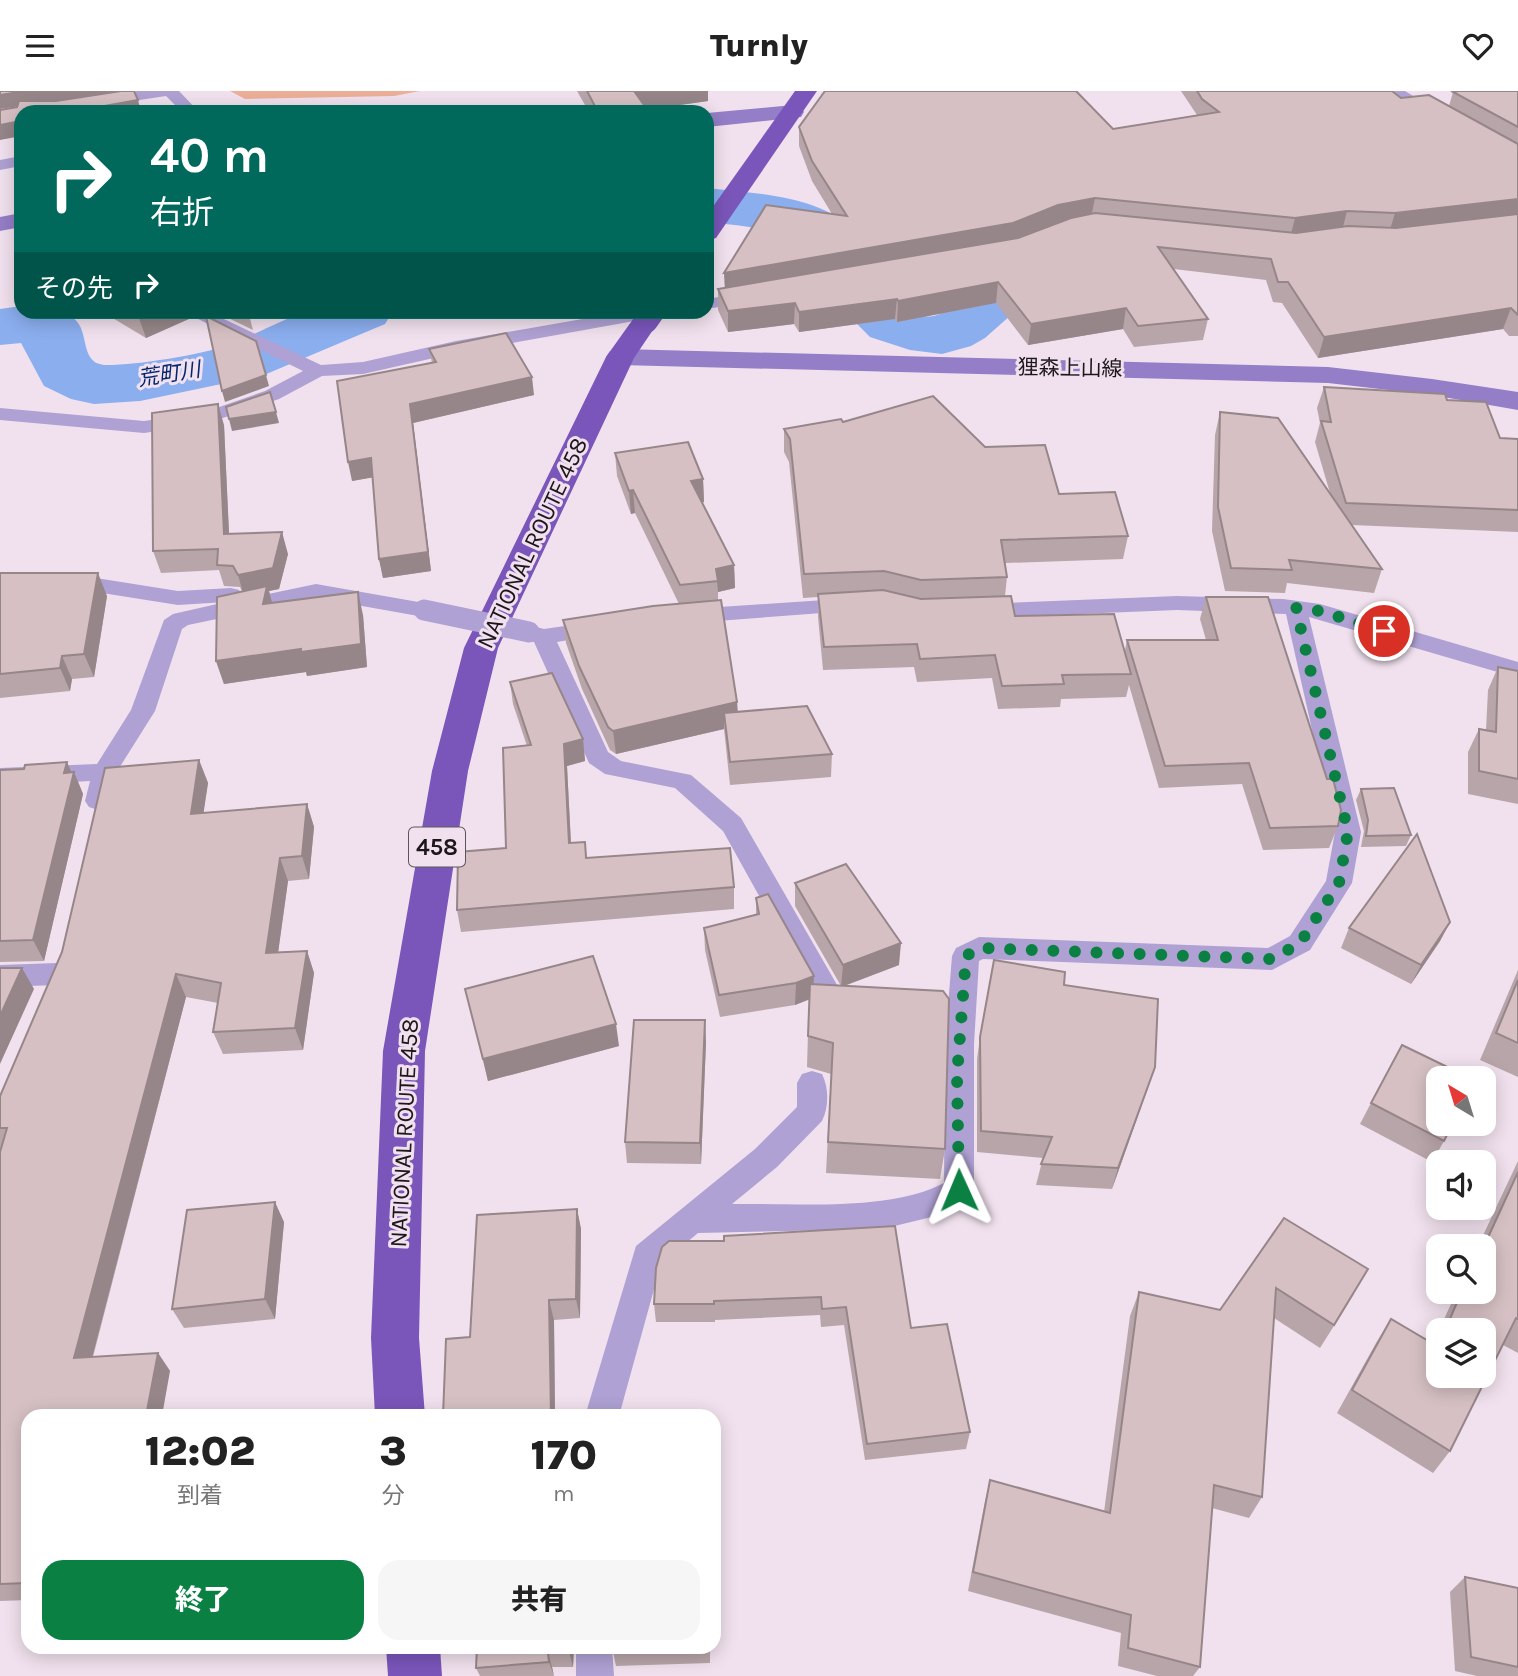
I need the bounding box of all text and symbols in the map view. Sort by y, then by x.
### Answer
icon: menu [21,27,59,65]
text: Turnly [710,27,808,64]
icon: heart [1459,27,1497,65]
text: 40 m [150,127,269,184]
icon: right [35,133,126,224]
text: 右折 [150,194,214,231]
icon: right [127,266,165,304]
text: その先 [35,273,113,304]
street label: 狸森上山線 [1017,355,1123,381]
water label: 荒町川 [136,357,204,391]
street label: NATIONAL ROUTE 458 [471,433,593,653]
pin [1354,601,1414,661]
icon: arrive [1365,612,1403,650]
road number: 458 [409,827,465,867]
street label: NATIONAL ROUTE 458 [384,1018,424,1248]
north arrow [1426,1066,1496,1136]
map controls [1426,1066,1496,1388]
button: sound [1426,1150,1496,1220]
position arrow [922,1153,996,1227]
button: search [1426,1234,1496,1304]
button: layers [1426,1318,1496,1388]
text: 12:02 [145,1426,255,1476]
text: 3 [379,1426,407,1476]
text: 170 [531,1430,597,1480]
text: m [553,1480,575,1507]
text: 到着 [177,1482,223,1509]
text: 分 [381,1482,404,1509]
button: 終了 [42,1560,364,1640]
button: 共有 [378,1560,700,1640]

